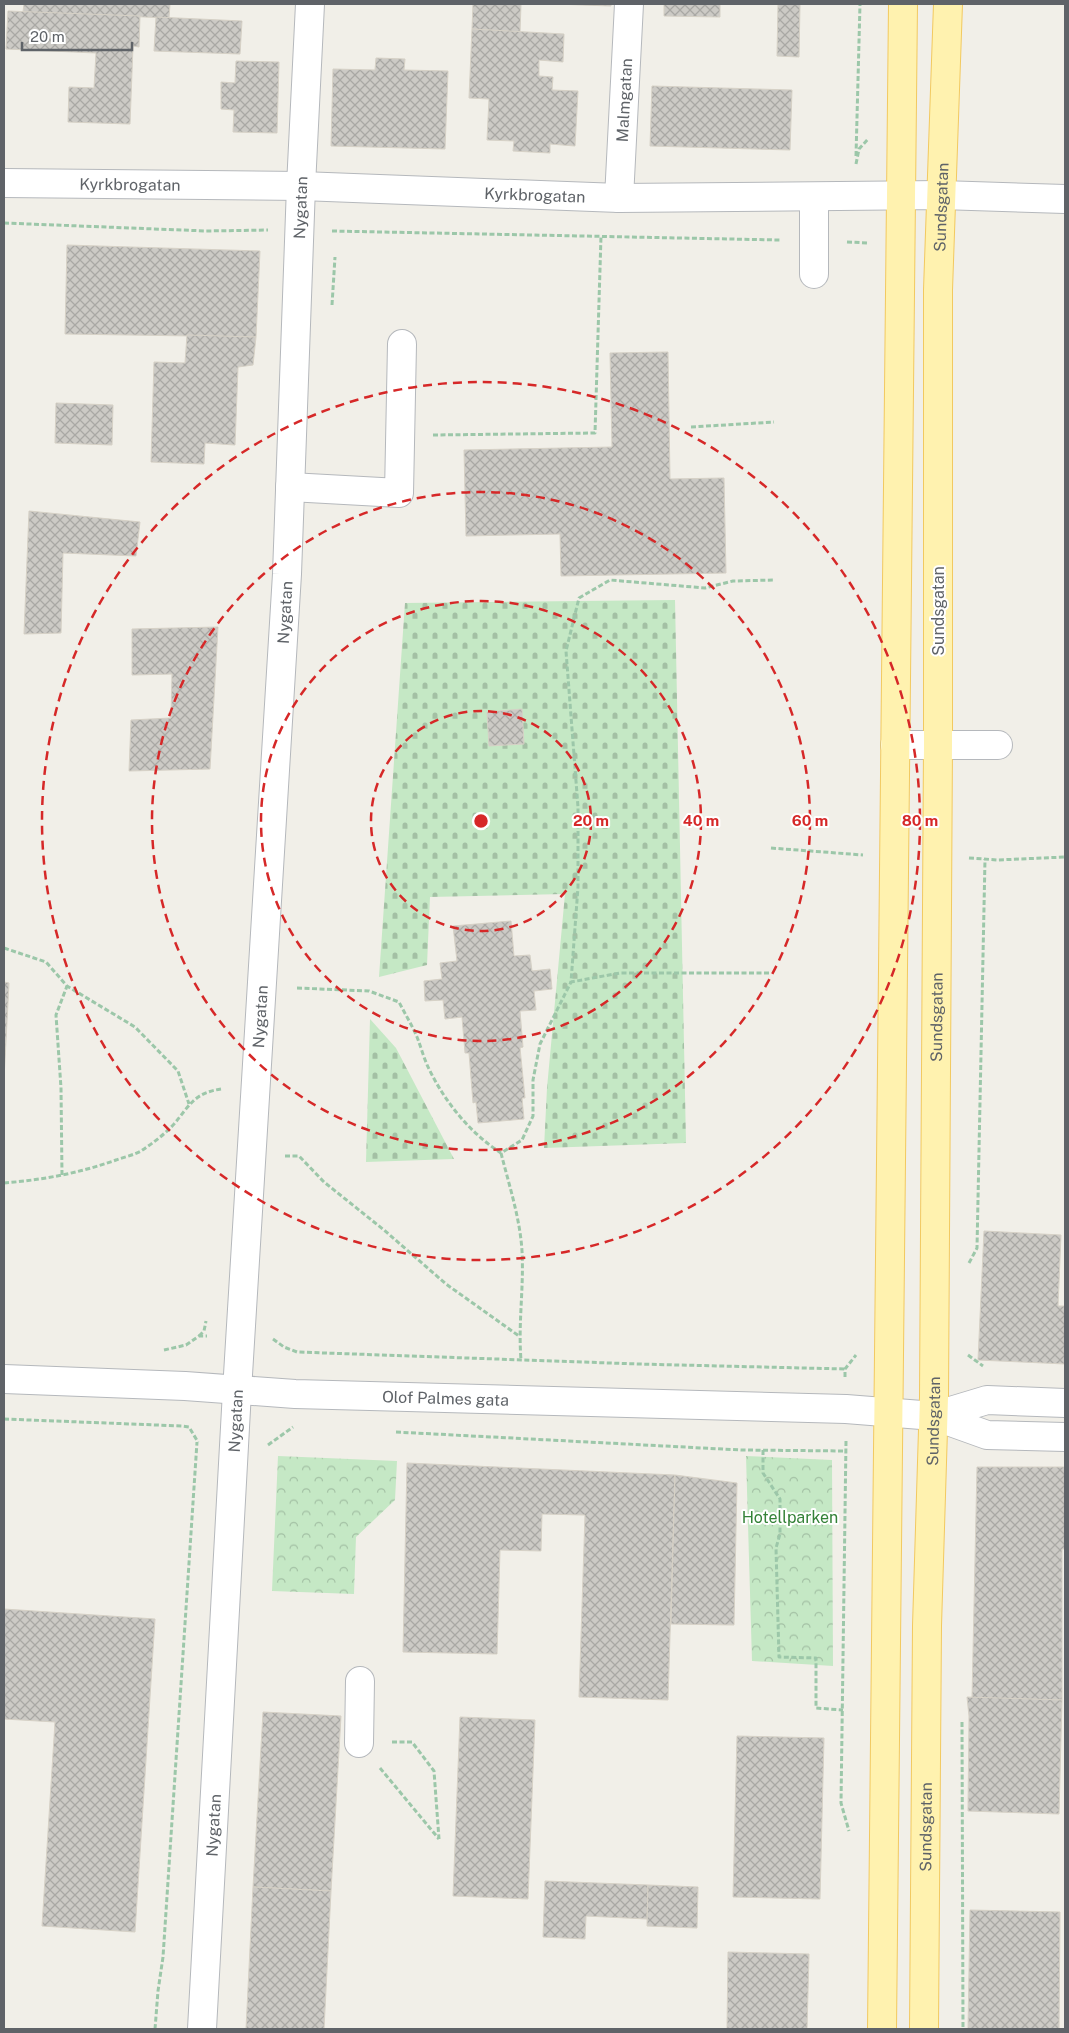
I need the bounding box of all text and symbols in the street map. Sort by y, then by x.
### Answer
scale bar [22,20,132,52]
text: 20 m [30,28,65,45]
street label: Malmgatan [612,58,636,143]
street label: Sundsgatan [930,162,952,252]
street label: Kyrkbrogatan [79,174,181,194]
street label: Nygatan [290,176,311,239]
street label: Kyrkbrogatan [484,183,586,206]
street label: Sundsgatan [929,566,948,656]
street label: Nygatan [273,580,296,644]
centre of rings [472,812,490,830]
text: 20 m [573,812,609,829]
text: 40 m [683,812,719,829]
text: 60 m [792,812,828,829]
text: 80 m [902,812,938,829]
street label: Sundsgatan [927,972,946,1062]
street label: Nygatan [249,985,271,1049]
street label: Sundsgatan [922,1376,944,1466]
street label: Olof Palmes gata [382,1387,509,1409]
street label: Nygatan [224,1389,247,1453]
park label: Hotellparken [742,1508,838,1527]
street label: Sundsgatan [916,1782,935,1872]
street label: Nygatan [202,1793,224,1857]

